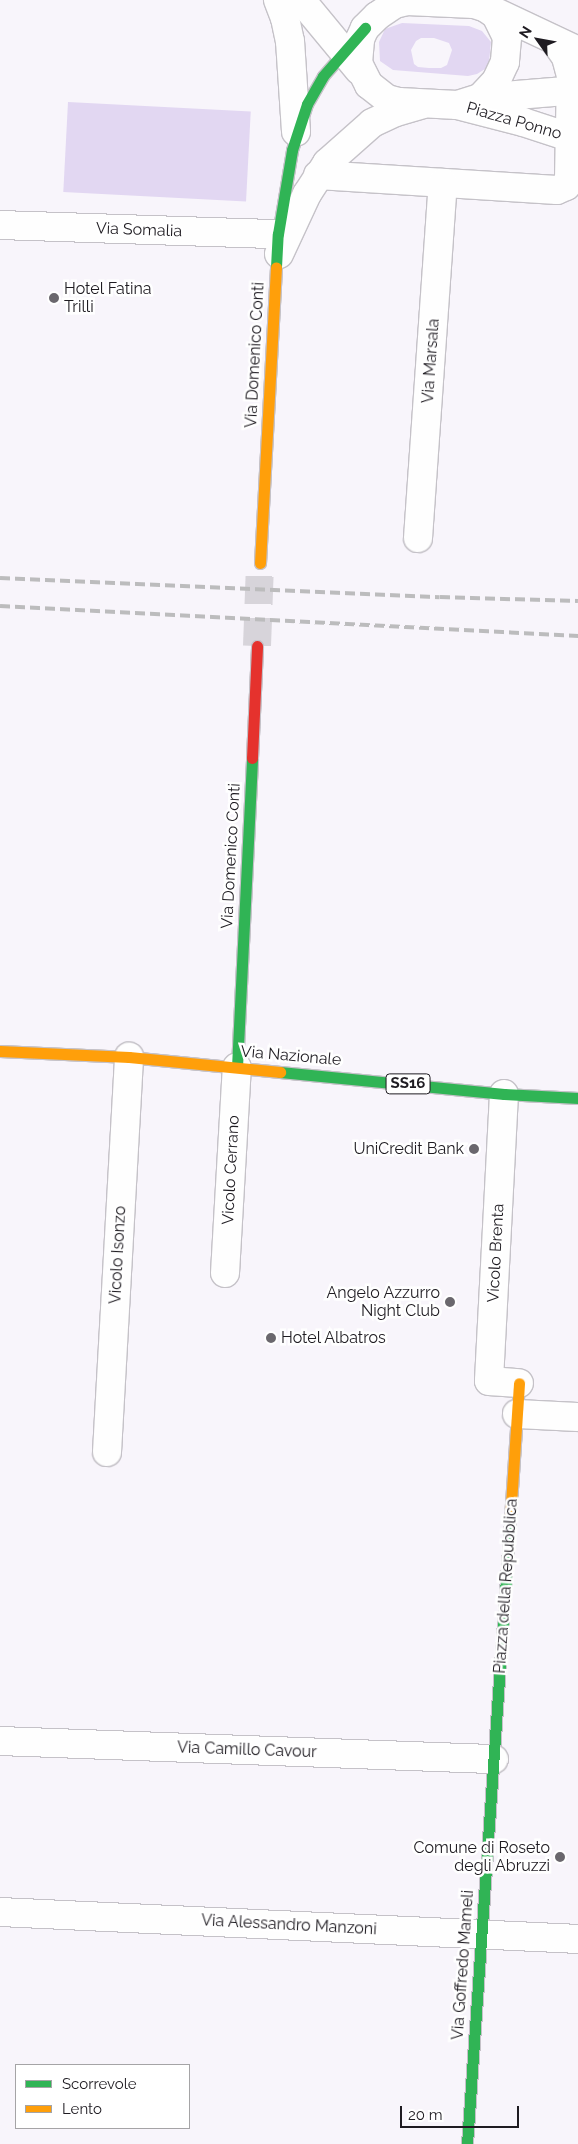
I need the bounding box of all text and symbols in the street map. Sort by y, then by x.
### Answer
north arrow [513,15,563,65]
text: N [516,23,535,41]
street label: Piazza Ponno [464,98,564,144]
street label: Via Somalia [96,219,182,241]
place label: Hotel Fatina Trilli [64,279,152,317]
street label: Via Domenico Conti [242,282,268,428]
marker: Hotel Fatina Trilli [48,292,60,304]
street label: Via Marsala [418,318,444,404]
street label: Via Domenico Conti [218,783,244,929]
street label: Via Nazionale [240,1042,342,1070]
road number: SS16 [386,1072,430,1096]
street label: Vicolo Cerrano [219,1115,243,1225]
place label: UniCredit Bank [353,1139,464,1159]
marker: UniCredit Bank [468,1143,480,1155]
street label: Vicolo Brenta [484,1203,508,1303]
street label: Vicolo Isonzo [106,1205,130,1305]
place label: Angelo Azzurro Night Club [326,1283,440,1321]
marker: Angelo Azzurro Night Club [444,1296,456,1308]
place label: Hotel Albatros [281,1328,387,1348]
marker: Hotel Albatros [265,1332,277,1344]
street label: Piazza della Repubblica [490,1498,522,1674]
street label: Via Camillo Cavour [177,1738,317,1762]
place label: Comune di Roseto degli Abruzzi [413,1838,550,1876]
marker: Comune di Roseto degli Abruzzi [554,1851,566,1863]
street label: Via Goffredo Mameli [448,1889,478,2041]
street label: Via Alessandro Manzoni [201,1911,377,1939]
legend [15,2064,190,2129]
text: Scorrevole [62,2075,137,2093]
scale bar [403,2096,522,2128]
text: Lento [62,2100,102,2118]
text: 20 m [408,2106,443,2124]

